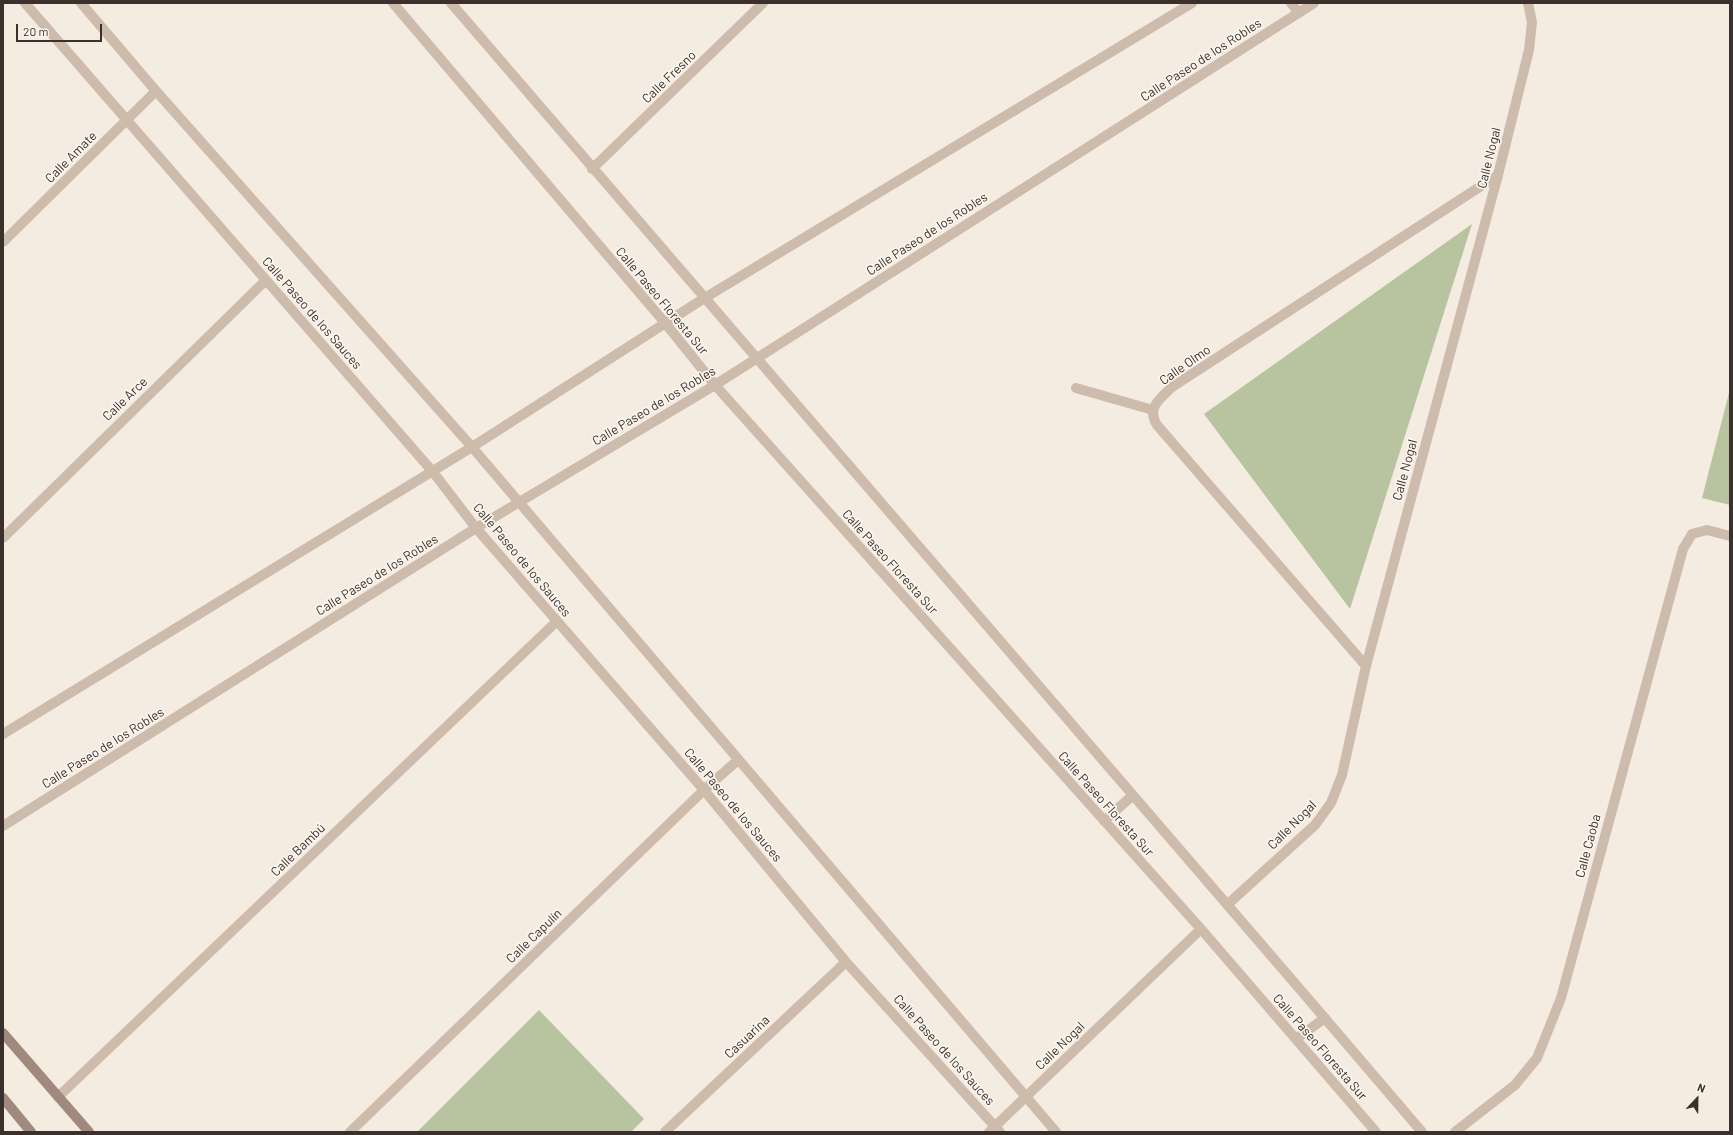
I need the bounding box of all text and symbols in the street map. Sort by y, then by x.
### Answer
street label: Calle Paseo de los Robles [1138,15,1264,105]
scale bar [18,16,104,42]
text: 20 m [23,24,49,38]
street label: Calle Fresno [639,47,699,107]
street label: Calle Nogal [1474,126,1504,190]
street label: Calle Amate [42,128,100,186]
street label: Calle Paseo de los Robles [864,189,990,279]
street label: Calle Paseo Floresta Sur [612,244,712,358]
street label: Calle Paseo de los Sauces [259,254,365,372]
street label: Calle Olmo [1156,342,1214,388]
street label: Calle Paseo de los Robles [590,363,718,449]
street label: Calle Arce [99,374,151,424]
street label: Calle Nogal [1389,438,1421,502]
street label: Calle Paseo de los Sauces [470,500,574,620]
street label: Calle Paseo Floresta Sur [839,506,941,618]
street label: Calle Paseo de los Robles [313,531,441,619]
street label: Calle Paseo de los Robles [39,704,167,792]
street label: Calle Paseo de los Sauces [681,745,785,865]
street label: Calle Paseo Floresta Sur [1055,748,1157,860]
street label: Calle Nogal [1264,797,1320,853]
street label: Calle Caoba [1572,812,1604,880]
street label: Calle Bambú [268,820,328,880]
street label: Calle Capulín [503,906,565,966]
street label: Calle Paseo de los Sauces [890,991,998,1109]
street label: Calle Paseo Floresta Sur [1270,991,1370,1103]
street label: Casuarina [721,1012,773,1062]
street label: Calle Nogal [1032,1019,1088,1073]
north arrow [1677,1079,1717,1119]
text: N [1696,1080,1708,1095]

